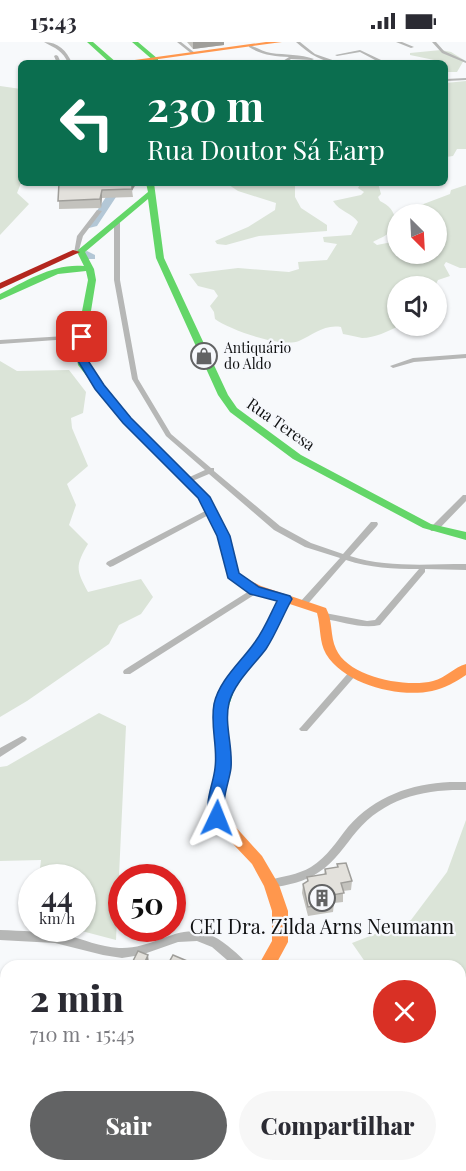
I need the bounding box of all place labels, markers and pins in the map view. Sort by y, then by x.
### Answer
pin [56,311,107,362]
place label: Antiquário do Aldo [223,338,292,373]
shop icon: Antiquário do Aldo [189,341,219,371]
building icon: CEI Dra. Zilda Arns Neumann [307,883,337,913]
place label: CEI Dra. Zilda Arns Neumann [190,912,454,939]

